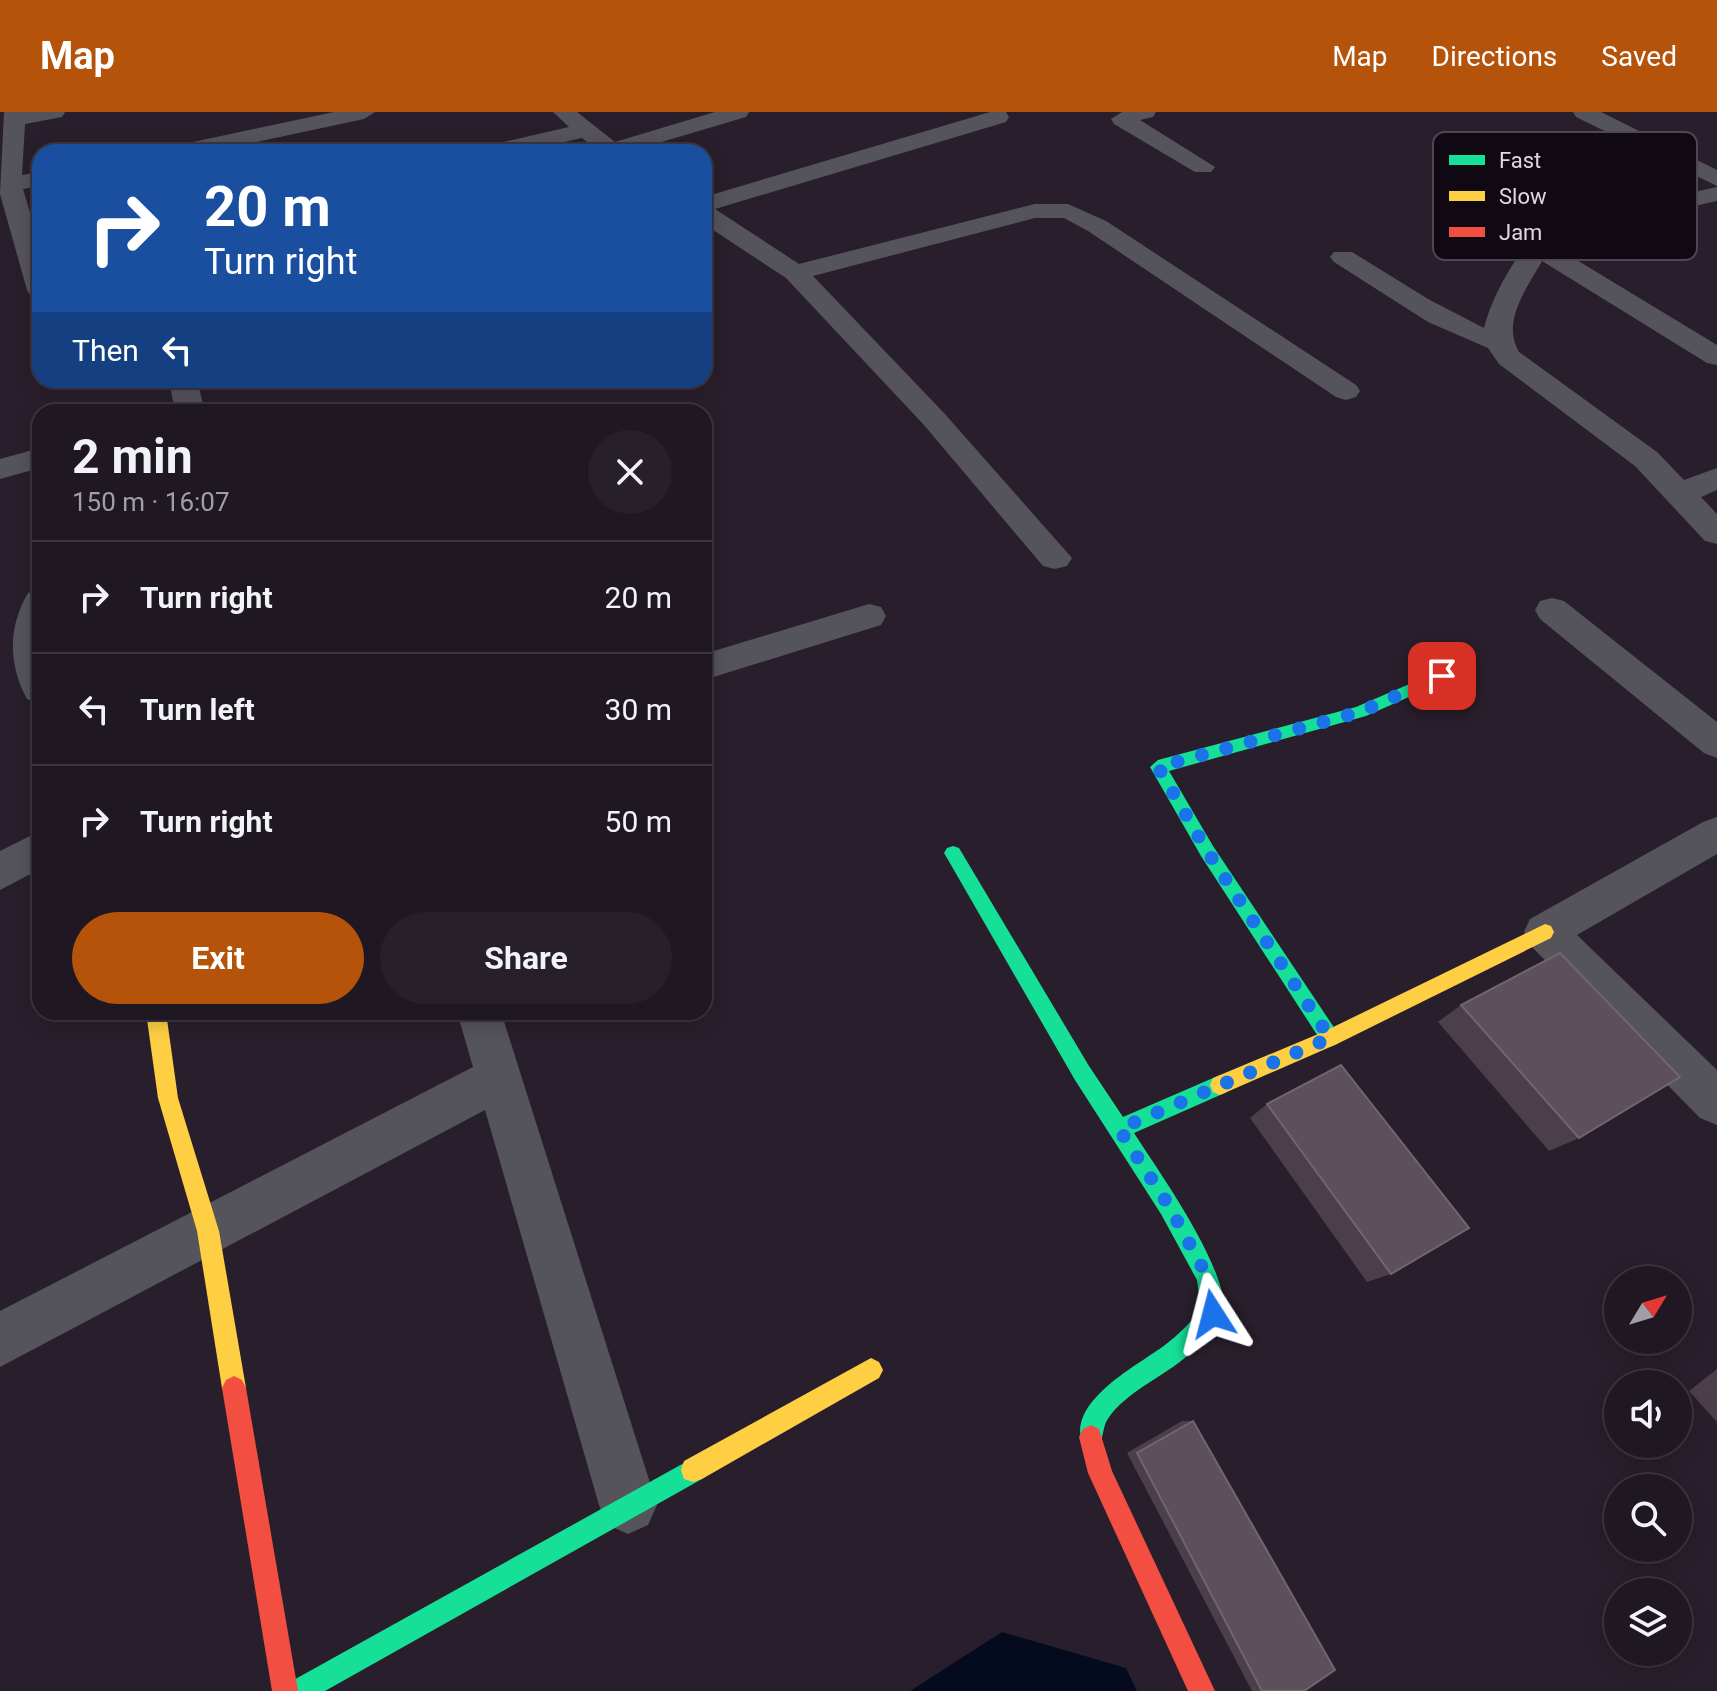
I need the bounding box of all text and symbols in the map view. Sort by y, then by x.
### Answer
text: Map [40,34,115,78]
text: Map [1332,40,1388,73]
text: Directions [1432,40,1557,73]
text: Saved [1601,40,1677,73]
legend [1433,132,1697,260]
text: Fast [1499,148,1541,173]
text: 20 m [204,174,331,240]
icon: right [72,176,176,280]
text: Slow [1499,184,1547,209]
text: Jam [1499,220,1542,245]
text: Turn right [204,241,357,283]
icon: left [155,328,199,372]
text: Then [72,333,139,368]
text: 2 min [72,428,193,485]
button: close [588,430,672,514]
text: 150 m · 16:07 [72,487,230,517]
icon: right [72,575,116,619]
text: Turn right [140,580,273,615]
text: 20 m [605,580,672,615]
pin [1408,642,1476,710]
icon: arrive [1420,654,1464,698]
icon: left [72,687,116,731]
text: Turn left [140,692,255,727]
text: 30 m [605,692,672,727]
icon: right [72,799,116,843]
text: Turn right [140,804,273,839]
text: 50 m [605,804,672,839]
button: Exit [72,912,364,1004]
button: Share [380,912,672,1004]
north arrow [1604,1266,1692,1354]
map controls [1604,1266,1692,1666]
position arrow [1171,1272,1255,1356]
button: sound [1604,1370,1692,1458]
button: search [1604,1474,1692,1562]
button: layers [1604,1578,1692,1666]

